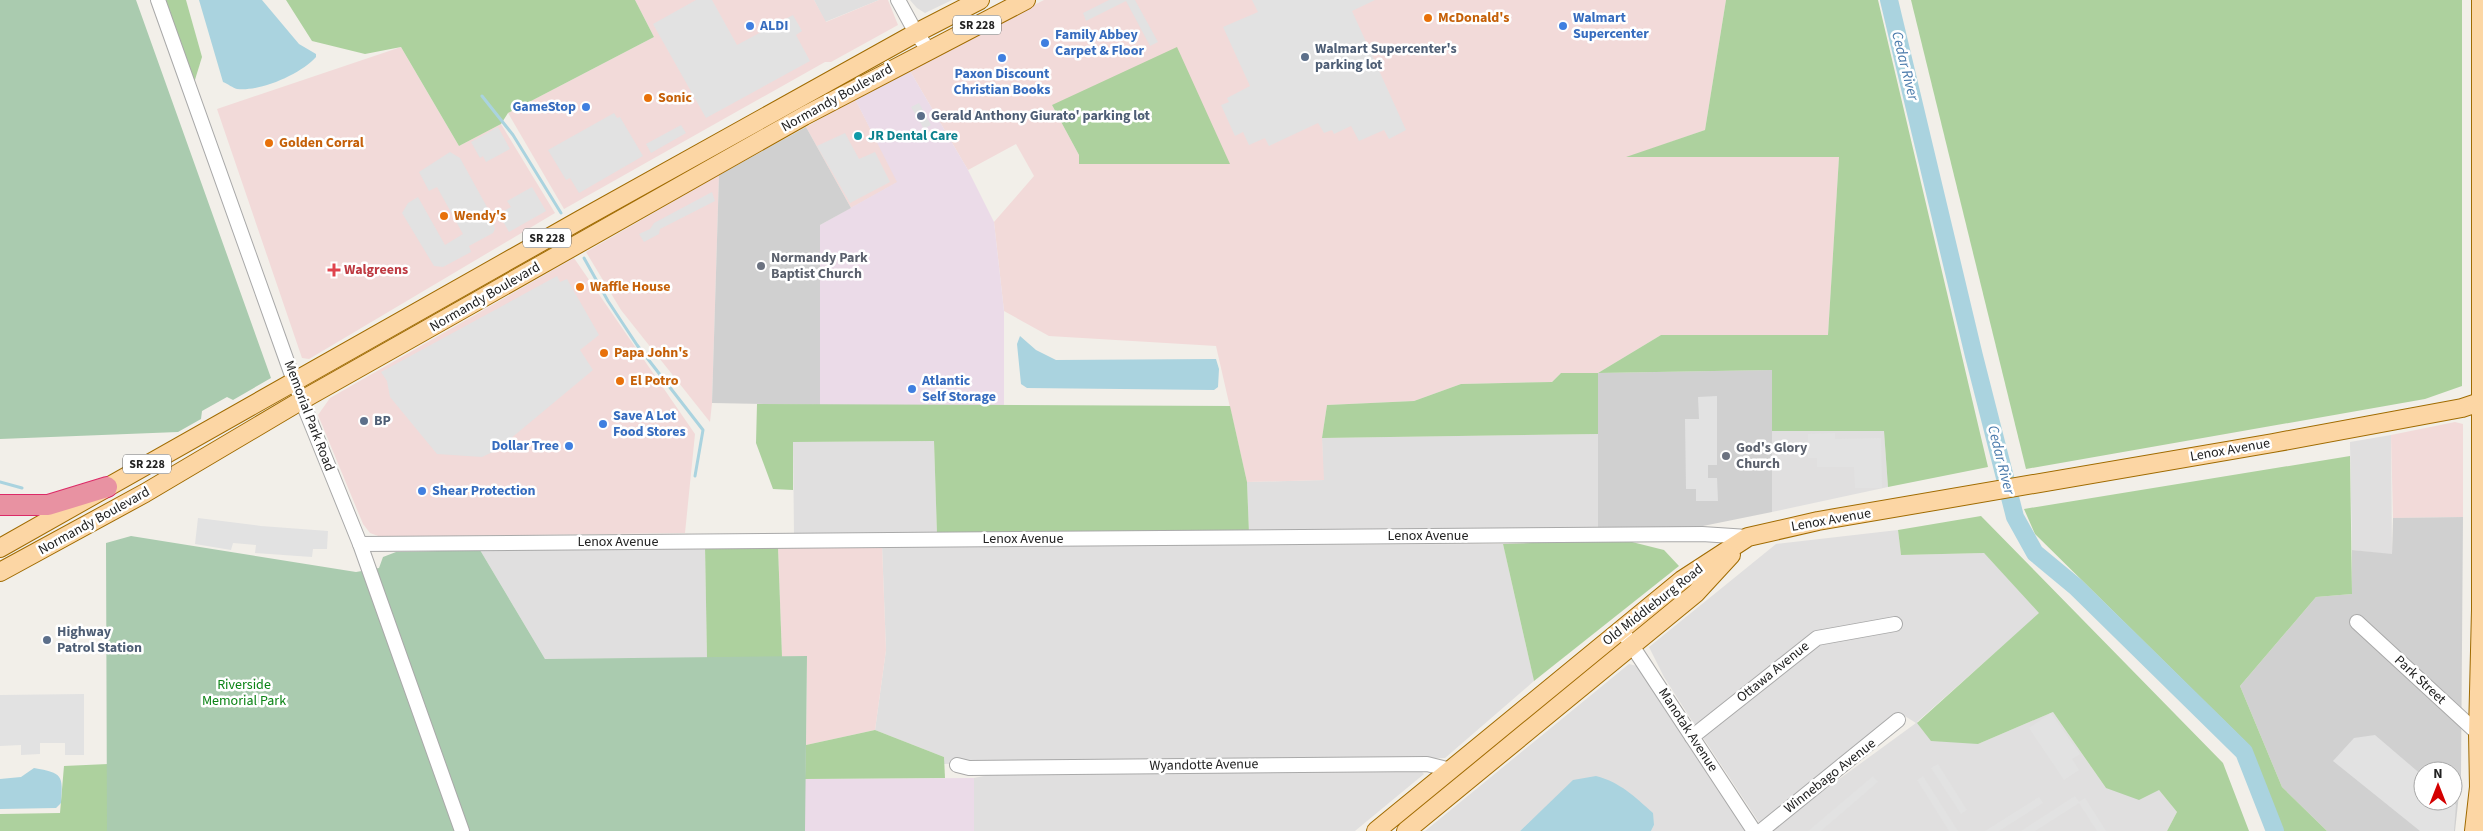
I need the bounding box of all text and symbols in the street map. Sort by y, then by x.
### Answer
place label: McDonald's [1438,8,1509,28]
place label: Walmart Supercenter [1573,8,1649,44]
marker: McDonald's [1422,12,1434,24]
place label: ALDI [759,16,788,36]
road number: SR 228 [953,16,1001,34]
marker: ALDI [744,20,756,32]
marker: Walmart Supercenter [1557,20,1569,32]
place label: Family Abbey Carpet & Floor [1055,25,1144,61]
water label: Cedar River [1886,29,1924,104]
marker: Family Abbey Carpet & Floor [1039,37,1051,49]
place label: Walmart Supercenter's parking lot [1315,39,1457,75]
marker: Walmart Supercenter's parking lot [1299,51,1311,63]
marker: Paxon Discount Christian Books [996,52,1008,64]
street label: Normandy Boulevard [778,59,896,137]
place label: Paxon Discount Christian Books [954,64,1050,100]
place label: Sonic [658,88,692,108]
marker: Sonic [642,92,654,104]
place label: GameStop [512,97,576,117]
marker: GameStop [580,101,592,113]
place label: Gerald Anthony Giurato' parking lot [931,106,1151,126]
marker: Gerald Anthony Giurato' parking lot [915,110,927,122]
place label: JR Dental Care [868,126,958,146]
marker: JR Dental Care [852,130,864,142]
place label: Golden Corral [279,133,364,153]
marker: Golden Corral [263,137,275,149]
place label: Wendy's [454,206,506,226]
marker: Wendy's [438,210,450,222]
road number: SR 228 [523,228,571,248]
place label: Normandy Park Baptist Church [771,248,868,284]
street label: Normandy Boulevard [426,257,544,337]
place label: Walgreens [344,260,408,280]
marker: Normandy Park Baptist Church [755,260,767,272]
marker: Walgreens [328,264,340,276]
place label: Waffle House [590,277,670,297]
marker: Waffle House [574,281,586,293]
place label: Papa John's [614,343,688,363]
marker: Papa John's [598,347,610,359]
street label: Memorial Park Road [279,358,339,474]
place label: El Potro [630,371,679,391]
place label: Atlantic Self Storage [921,371,996,407]
marker: El Potro [614,375,626,387]
marker: Atlantic Self Storage [906,383,918,395]
place label: Save A Lot Food Stores [613,406,686,442]
place label: BP [374,411,391,431]
marker: BP [358,415,370,427]
marker: Save A Lot Food Stores [597,418,609,430]
water label: Cedar River [1982,423,2020,498]
street label: Lenox Avenue [2188,433,2272,467]
place label: Dollar Tree [491,436,559,456]
place label: God's Glory Church [1736,438,1808,474]
marker: Dollar Tree [563,440,575,452]
marker: God's Glory Church [1720,450,1732,462]
road number: SR 228 [123,454,171,474]
place label: Shear Protection [432,481,536,501]
street label: Normandy Boulevard [35,482,153,560]
marker: Shear Protection [416,485,428,497]
street label: Lenox Avenue [1789,503,1873,537]
street label: Lenox Avenue [1388,526,1468,546]
street label: Lenox Avenue [983,529,1063,549]
street label: Lenox Avenue [578,532,658,552]
street label: Old Middleburg Road [1598,559,1708,651]
place label: Highway Patrol Station [57,622,142,658]
marker: Highway Patrol Station [41,634,53,646]
street label: Ottawa Avenue [1732,636,1814,708]
street label: Park Street [2390,651,2450,709]
park label: Riverside Memorial Park [202,675,286,711]
street label: Manotak Avenue [1653,684,1723,776]
street label: Winnebago Avenue [1780,734,1880,818]
street label: Wyandotte Avenue [1149,754,1259,776]
north arrow [2413,761,2463,811]
text: N [2433,764,2443,784]

